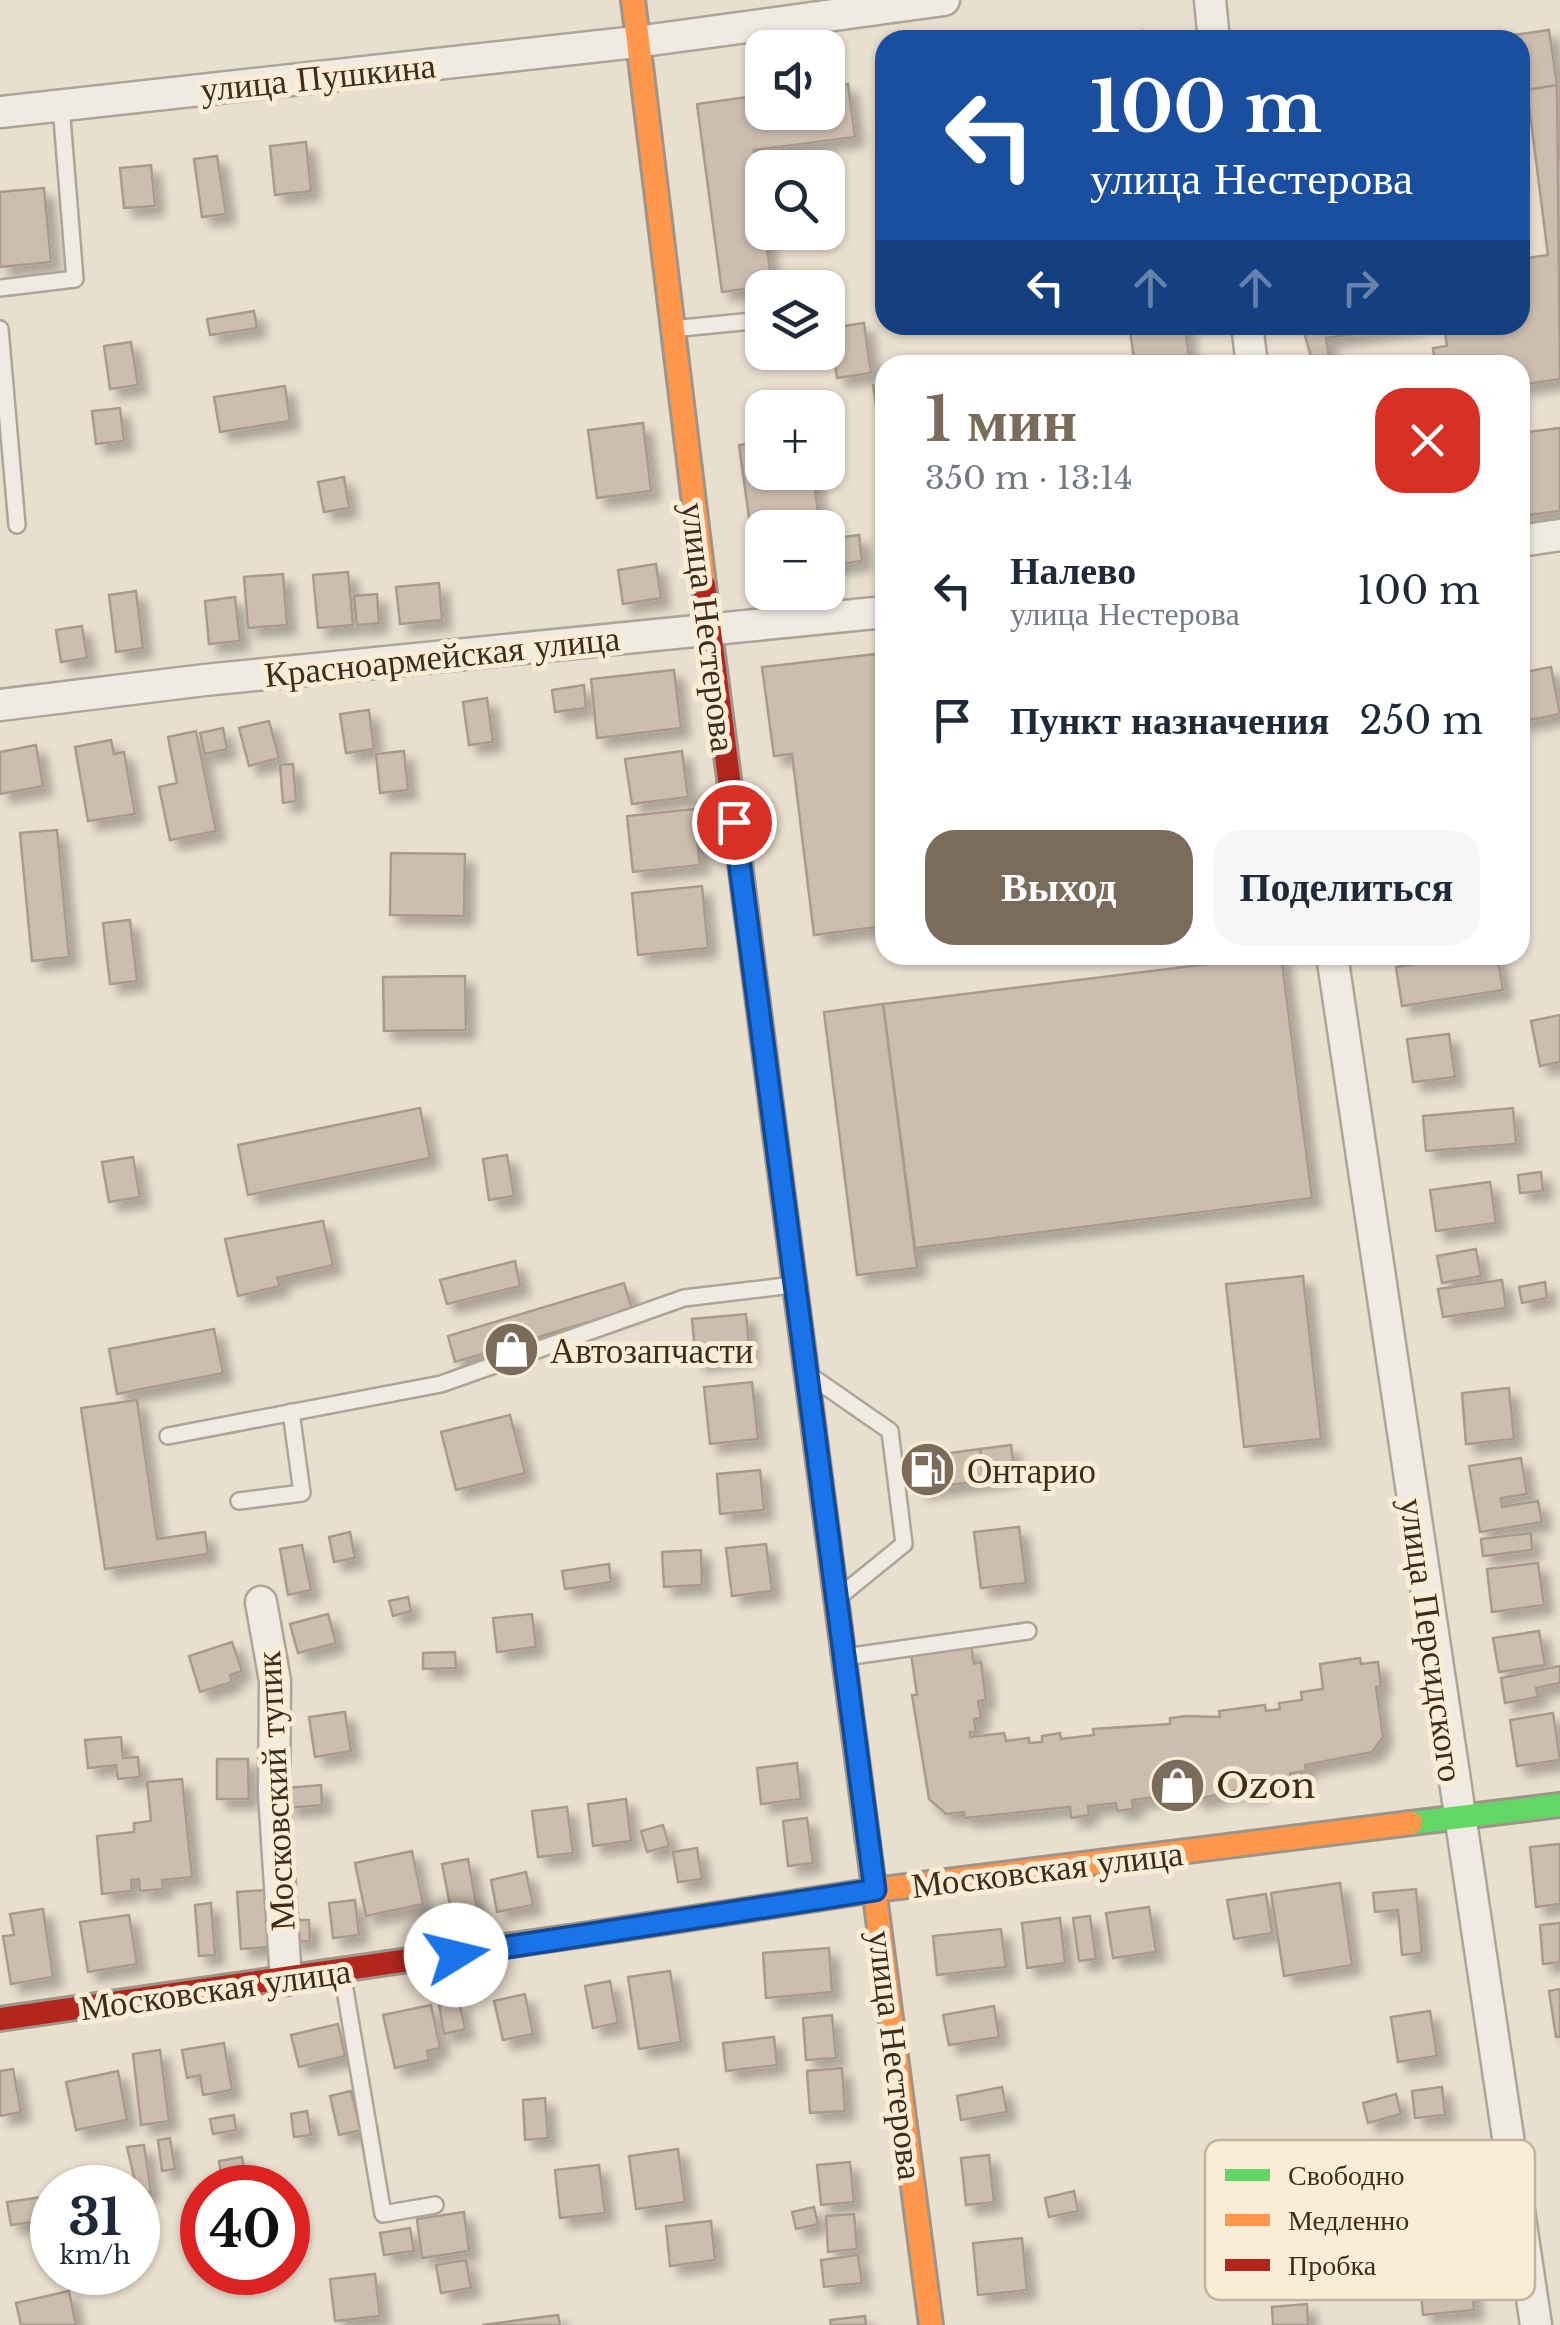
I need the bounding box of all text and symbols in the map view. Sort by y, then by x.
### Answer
map controls [745,30,845,610]
button: sound [745,30,845,130]
street label: улица Пушкина [198,43,438,111]
text: 100 m [1090,64,1322,151]
icon: left [925,70,1055,200]
button: search [745,150,845,250]
text: улица Нестерова [1090,150,1413,206]
icon: left [1018,260,1073,315]
icon: ahead [1123,260,1178,315]
icon: ahead [1228,260,1283,315]
icon: right [1333,260,1388,315]
button: layers [745,270,845,370]
text: 1 мин [925,383,1077,457]
button: close [1375,388,1480,493]
button: + [745,390,845,490]
text: 350 m · 13:14 [925,458,1133,498]
street label: улица Нестерова [672,500,746,755]
button: − [745,510,845,610]
text: Налево [1010,547,1136,594]
icon: left [925,563,980,618]
text: 100 m [1357,567,1480,614]
text: улица Нестерова [1010,594,1240,634]
street label: Красноармейская улица [262,616,622,696]
icon: arrive [925,693,980,748]
text: Пункт назначения [1010,697,1329,744]
text: 250 m [1359,697,1483,744]
pin [692,780,777,865]
icon: arrive [707,795,762,850]
button: Выход [925,830,1193,945]
button: Поделиться [1213,830,1480,945]
shop icon: Автозапчасти [481,1320,541,1380]
place label: Автозапчасти [550,1329,754,1372]
fuel station icon: Онтарио [898,1440,958,1500]
place label: Онтарио [967,1449,1096,1492]
street label: улица Персидского [1391,1495,1473,1785]
street label: Московский тупик [246,1649,304,1932]
shop icon: Ozon [1147,1755,1207,1815]
place label: Ozon [1216,1764,1315,1807]
street label: Московская улица [909,1831,1186,1907]
position arrow [404,1903,508,2007]
street label: улица Нестерова [859,1928,933,2183]
street label: Московская улица [77,1949,354,2029]
legend [1205,2140,1535,2300]
text: Свободно [1288,2158,1404,2193]
speed limit sign: 40 [180,2165,310,2295]
text: 31 [68,2186,122,2249]
text: Медленно [1288,2203,1409,2238]
text: km/h [60,2240,130,2271]
text: Пробка [1288,2248,1377,2283]

